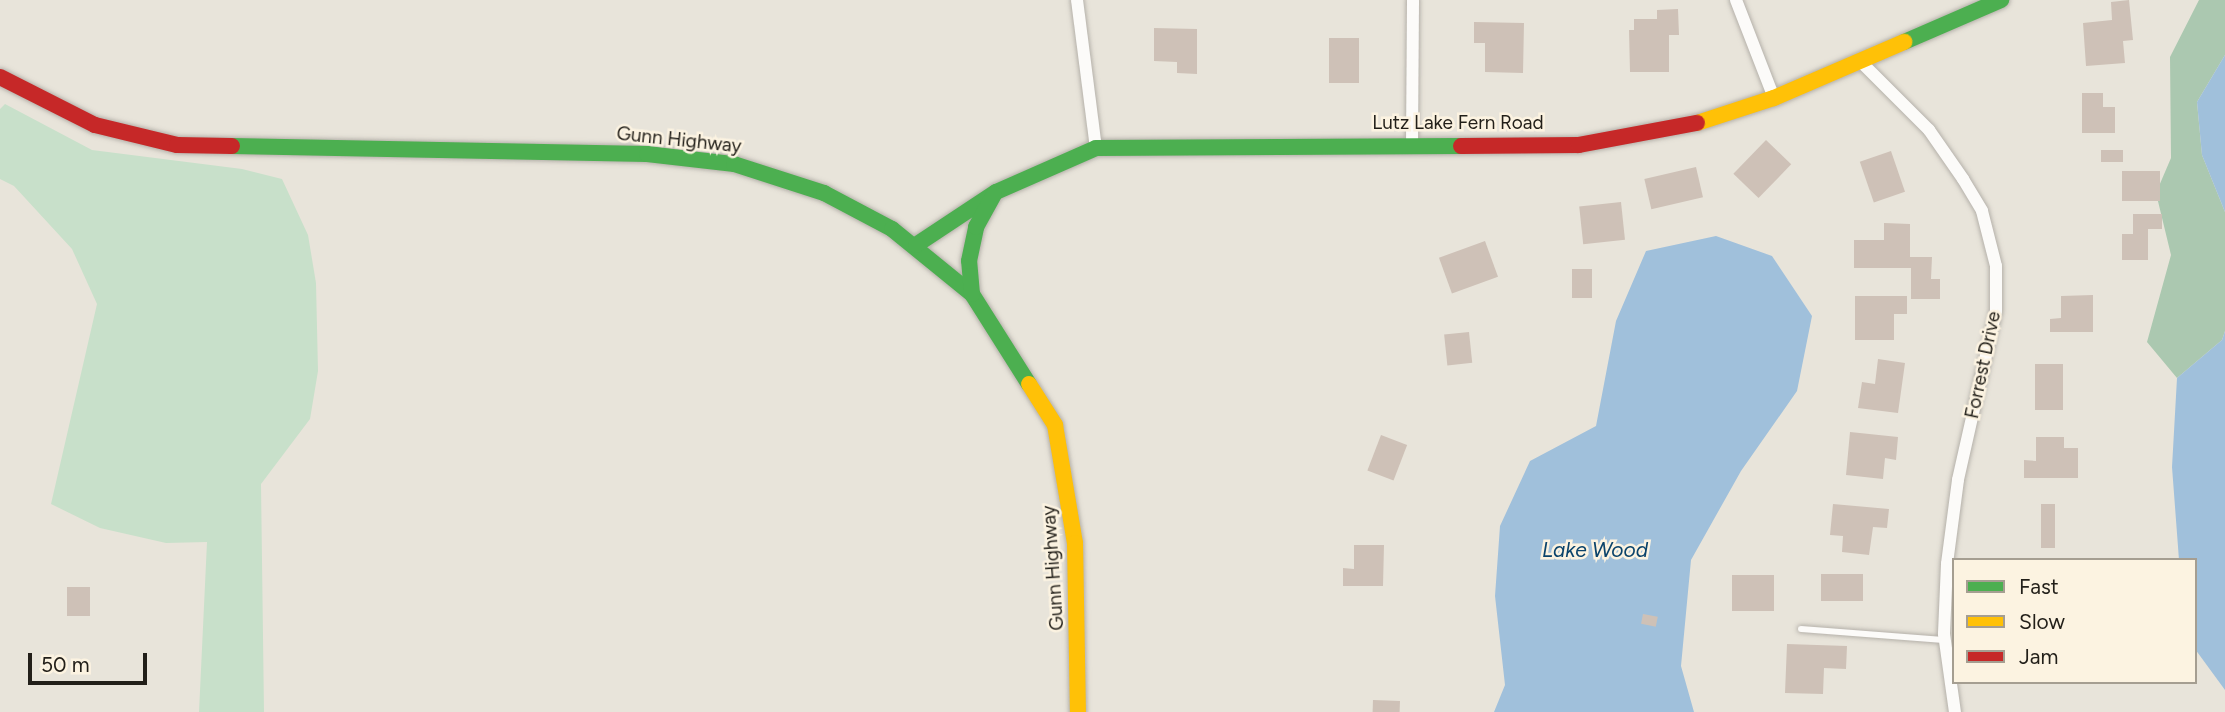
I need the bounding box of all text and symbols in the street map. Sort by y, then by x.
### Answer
street label: Lutz Lake Fern Road [1372,112,1544,134]
street label: Gunn Highway [615,122,743,158]
street label: Forrest Drive [1961,309,2005,421]
street label: Gunn Highway [1037,505,1069,631]
water label: Lake Wood [1542,537,1648,563]
legend [1952,558,2197,684]
text: Fast [2019,574,2059,599]
text: Slow [2019,609,2065,634]
scale bar [32,638,150,682]
text: Jam [2019,644,2058,669]
text: 50 m [41,652,90,677]

